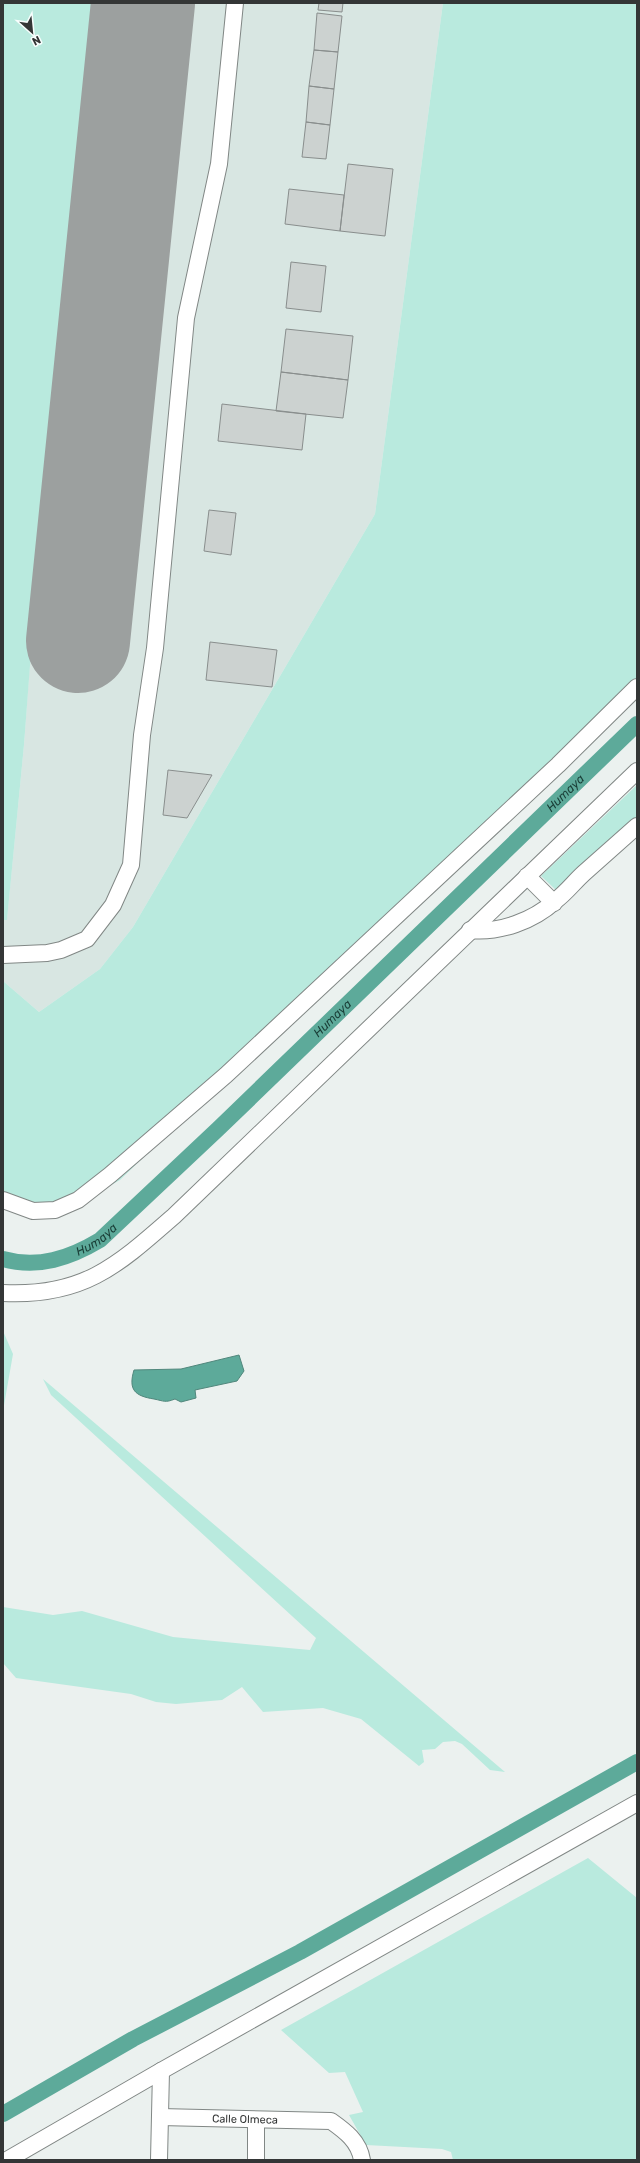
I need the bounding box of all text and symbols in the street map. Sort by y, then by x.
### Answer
north arrow [12,12,52,52]
text: N [30,33,43,48]
water label: Humaya [544,772,587,815]
water label: Humaya [311,997,354,1040]
water label: Humaya [74,1221,120,1259]
street label: Calle Olmeca [212,2112,278,2127]

